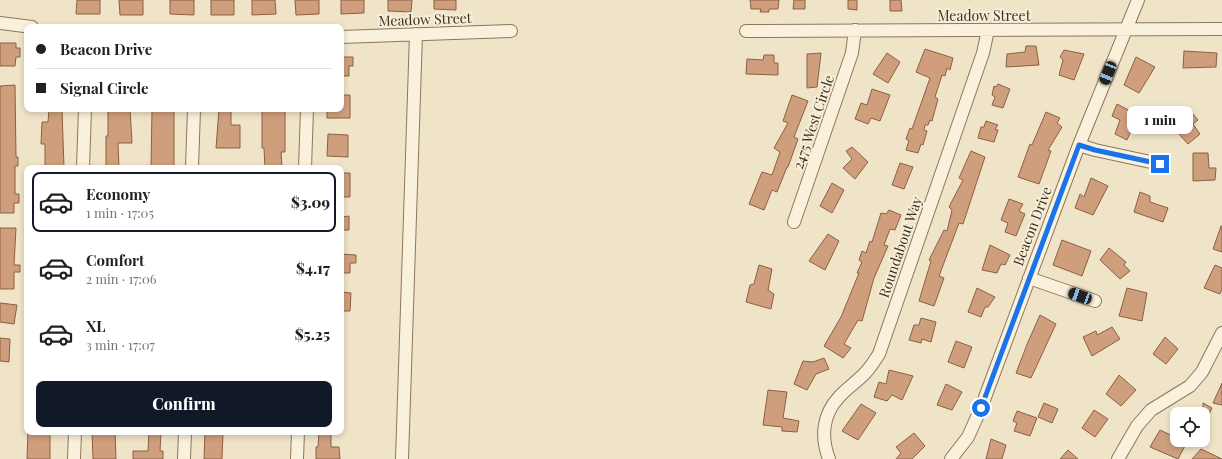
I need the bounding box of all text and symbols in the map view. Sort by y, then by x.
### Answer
street label: Meadow Street [937,6,1032,25]
street label: Meadow Street [378,8,473,30]
text: Beacon Drive [60,39,152,59]
car [1098,60,1118,86]
street label: 2475 West Circle [788,72,838,172]
text: Signal Circle [60,78,149,98]
callout: 1 min [1127,106,1193,134]
text: 1 min [1144,111,1176,128]
route end [1151,155,1169,173]
icon: car [38,184,74,220]
text: Economy [86,184,150,204]
street label: Beacon Drive [1008,184,1056,268]
text: $3.09 [291,192,330,212]
street label: Roundabout Way [874,194,926,300]
text: 1 min · 17:05 [86,204,154,221]
icon: car [38,250,74,286]
text: Comfort [86,250,144,270]
text: $4.17 [296,258,330,278]
text: 2 min · 17:06 [86,270,157,287]
car [1067,286,1093,306]
icon: car [38,316,74,352]
text: XL [86,316,106,336]
text: $5.25 [295,324,330,344]
text: 3 min · 17:07 [86,336,155,353]
button: Confirm [36,381,332,427]
route start [972,399,990,417]
map controls [1170,407,1210,447]
button: locate [1170,407,1210,447]

